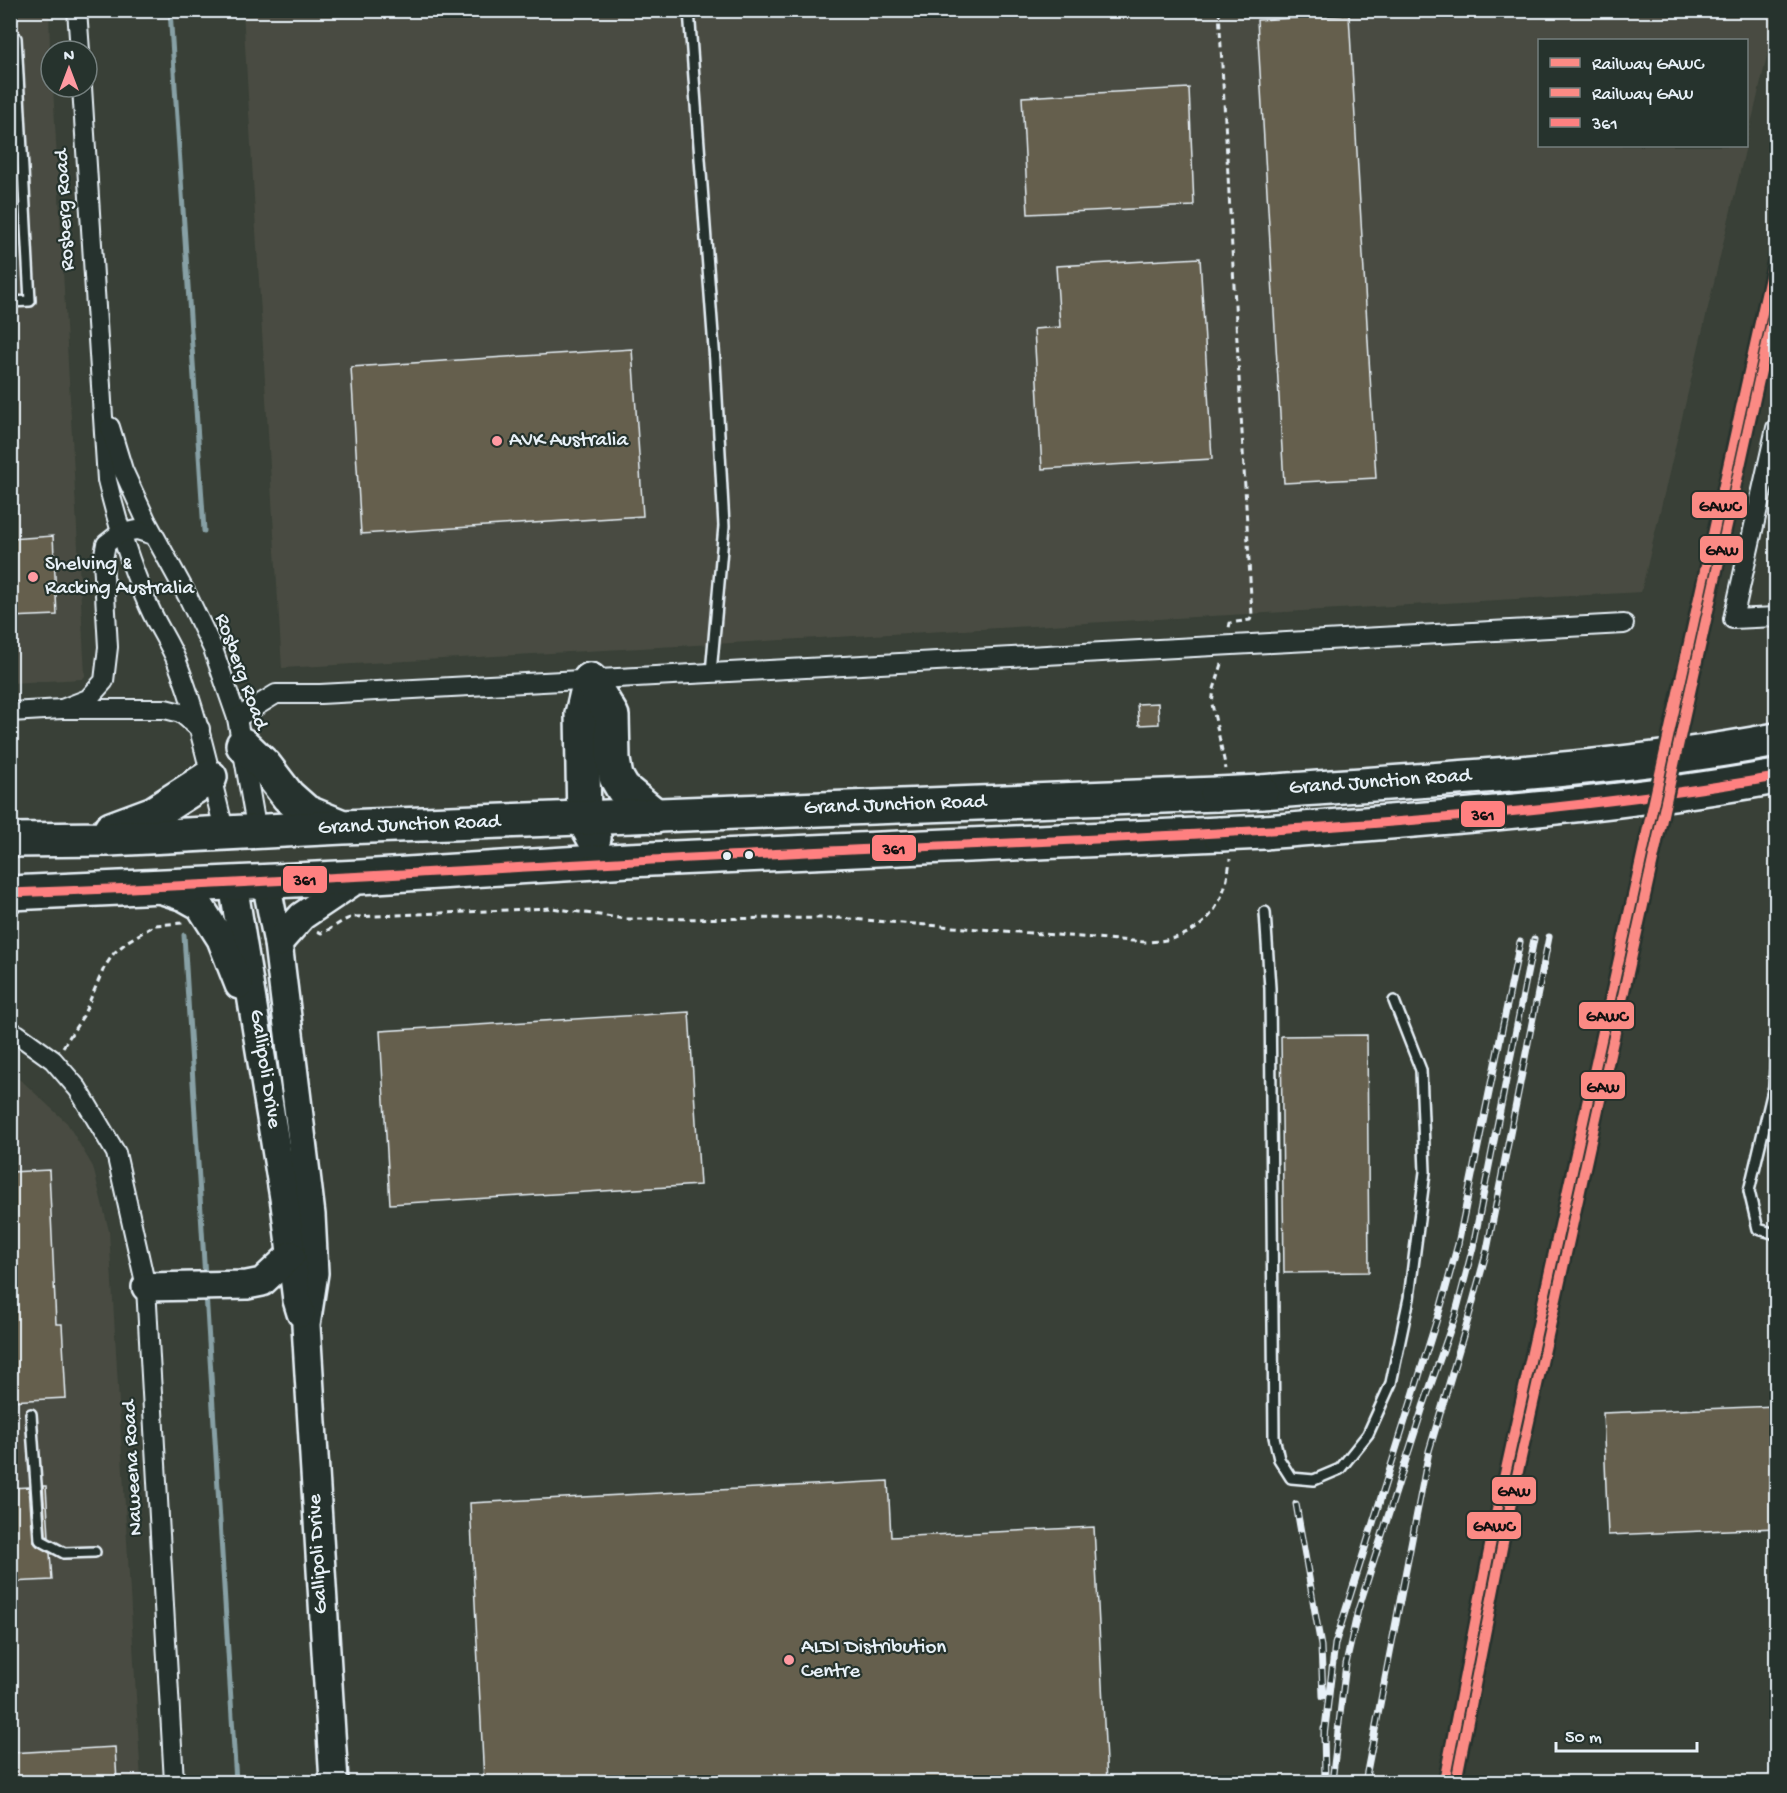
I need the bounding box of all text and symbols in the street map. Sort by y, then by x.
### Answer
north arrow [39,39,99,99]
legend [1538,39,1748,147]
text: N [64,48,75,67]
text: Railway GAWC [1592,55,1705,76]
text: Railway GAW [1592,85,1694,106]
text: 361 [1591,115,1618,136]
street label: Rosberg Road [50,147,82,271]
place label: AVK Australia [509,429,629,454]
marker: AVK Australia [490,434,504,448]
line badge: GAWC [1691,491,1748,519]
text: GAWC [1699,499,1742,518]
line badge: GAW [1699,535,1744,564]
text: GAW [1705,543,1739,562]
place label: Shelving & Racking Australia [45,553,195,602]
marker: Shelving & Racking Australia [26,570,40,584]
street label: Rosberg Road [207,611,273,735]
street label: Grand Junction Road [1288,764,1474,802]
street label: Grand Junction Road [803,790,988,822]
line badge: 361 [1460,800,1506,828]
text: 361 [1471,808,1494,827]
street label: Grand Junction Road [317,810,502,842]
line badge: 361 [871,834,917,862]
text: 361 [882,842,905,861]
unlabelled marker [743,849,755,861]
unlabelled marker [721,850,733,862]
line badge: 361 [282,865,328,894]
text: 361 [293,873,316,892]
line badge: GAWC [1578,1001,1635,1030]
street label: Gallipoli Drive [242,1008,286,1131]
text: GAWC [1586,1009,1629,1028]
line badge: GAW [1580,1071,1626,1100]
text: GAW [1586,1080,1620,1099]
street label: Naweena Road [118,1398,150,1536]
line badge: GAW [1491,1476,1537,1505]
text: GAW [1497,1484,1531,1503]
street label: Gallipoli Drive [303,1492,335,1615]
line badge: GAWC [1466,1511,1522,1540]
text: GAWC [1473,1519,1516,1538]
place label: ALDI Distribution Centre [801,1636,946,1685]
marker: ALDI Distribution Centre [782,1653,796,1667]
scale bar [1556,1715,1697,1753]
text: 50 m [1565,1728,1602,1749]

